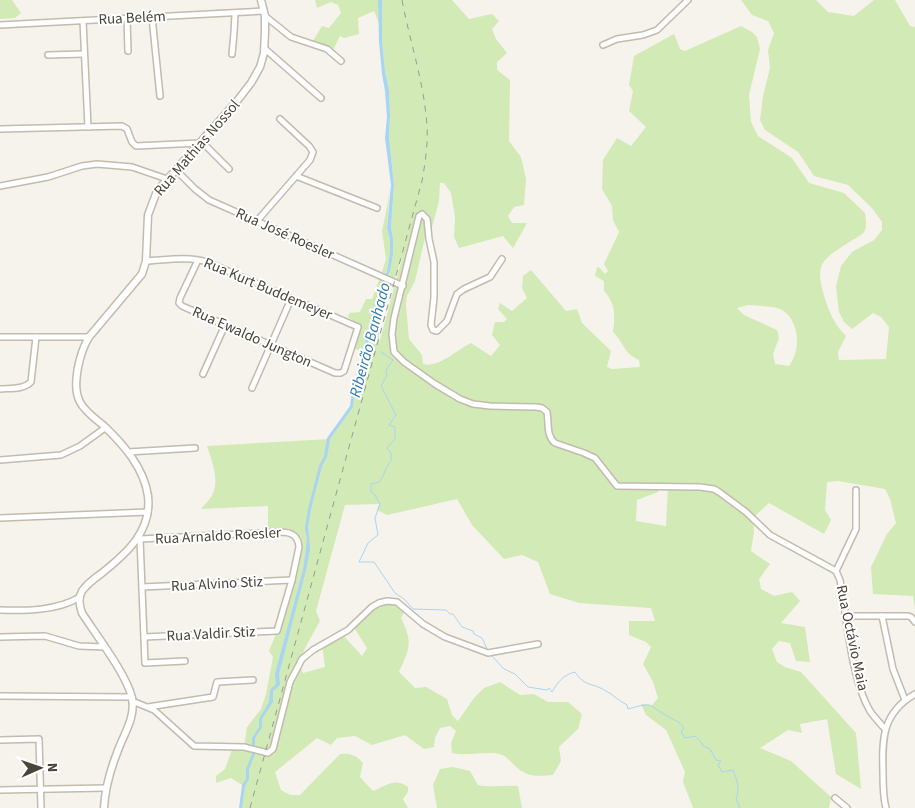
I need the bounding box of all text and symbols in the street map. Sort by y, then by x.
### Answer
street label: Rua Belém [98,6,166,30]
street label: Rua Mathias Nossol [149,95,245,201]
street label: Rua José Roesler [232,203,338,265]
street label: Rua Kurt Buddemeyer [200,252,336,326]
water label: Ribeirão Banhado [344,280,396,400]
street label: Rua Ewaldo Jungton [189,301,315,373]
street label: Rua Arnaldo Roesler [154,522,282,550]
street label: Rua Alvino Stiz [170,571,264,597]
street label: Rua Octávio Maia [831,583,873,693]
street label: Rua Valdir Stiz [166,621,256,647]
north arrow [15,743,65,793]
text: N [42,763,62,773]

